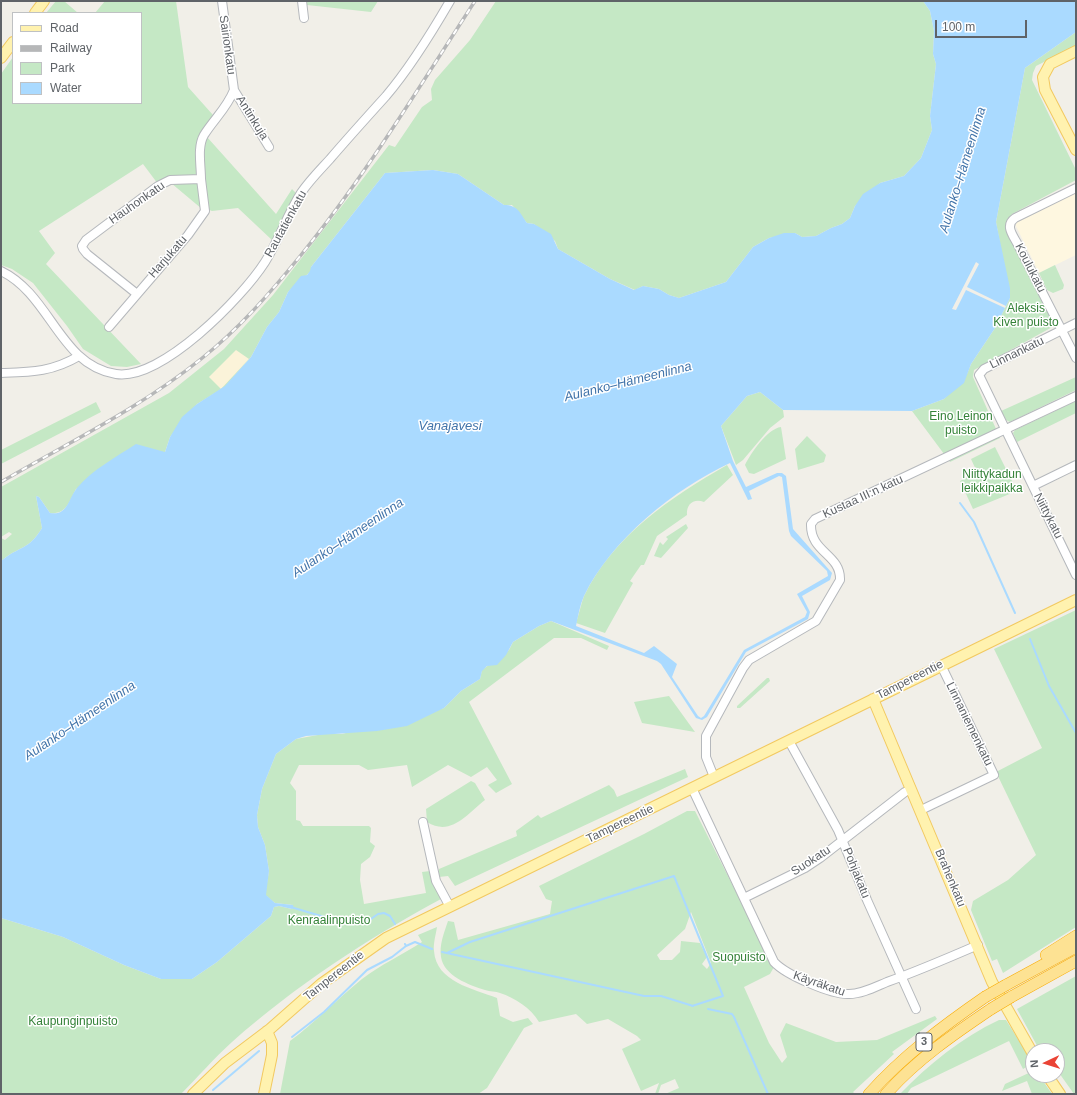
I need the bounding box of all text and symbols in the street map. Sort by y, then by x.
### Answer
legend [12,12,142,104]
scale bar [937,12,1029,38]
street label: Sairionkatu [216,14,238,76]
text: 100 m [942,20,975,34]
text: Road [50,21,79,35]
text: Railway [50,41,92,55]
text: Park [50,61,75,75]
text: Water [50,81,82,95]
street label: Antinkuja [233,93,271,143]
water label: Aulanko–Hämeenlinna [936,105,990,235]
street label: Hauhonkatu [106,179,168,227]
street label: Rautatienkatu [262,188,310,260]
street label: Harjukatu [146,233,190,281]
street label: Koulukatu [1011,241,1049,295]
park label: Aleksis Kiven puisto [993,302,1059,330]
street label: Linnankatu [987,334,1047,372]
water label: Aulanko–Hämeenlinna [563,359,693,405]
park label: Eino Leinon puisto [929,410,993,438]
water label: Vanajavesi [418,418,482,434]
park label: Niittykadun leikkipaikka [961,468,1023,496]
street label: Kustaa III:n katu [821,472,905,522]
street label: Niittykatu [1030,491,1066,541]
water label: Aulanko–Hämeenlinna [289,495,407,581]
street label: Tampereentie [874,657,946,703]
water label: Aulanko–Hämeenlinna [21,678,139,764]
street label: Linnaniemenkatu [942,680,996,768]
street label: Tampereentie [584,802,656,846]
street label: Suokatu [789,843,833,879]
street label: Pohjakatu [839,846,873,900]
street label: Brahenkatu [931,847,969,909]
park label: Kenraalinpuisto [288,914,370,928]
street label: Tampereentie [301,948,367,1004]
park label: Suopuisto [712,951,766,965]
street label: Käyräkatu [791,968,847,1000]
park label: Kaupunginpuisto [28,1015,118,1029]
road number: 3 [916,1033,932,1051]
north arrow [1025,1043,1065,1083]
text: N [1028,1059,1040,1068]

